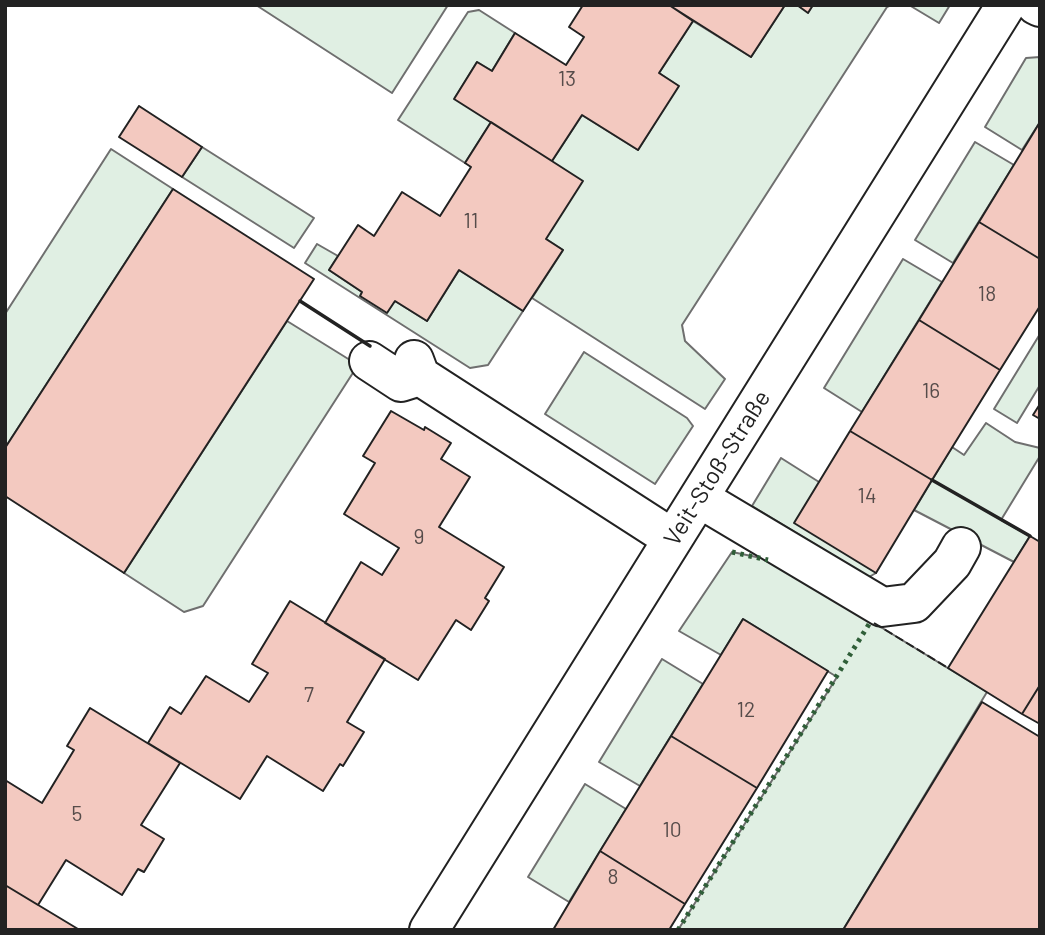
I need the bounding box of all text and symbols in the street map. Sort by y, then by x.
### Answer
house number: 13 [558,66,576,92]
house number: 11 [464,208,478,234]
house number: 18 [978,281,996,307]
house number: 16 [922,378,940,404]
street label: Veit-Stoß-Straße [658,385,776,551]
house number: 14 [858,483,876,509]
house number: 9 [414,524,424,550]
house number: 7 [304,682,314,708]
house number: 12 [737,697,755,723]
house number: 5 [72,801,82,827]
house number: 10 [662,817,682,843]
house number: 8 [608,864,618,890]

